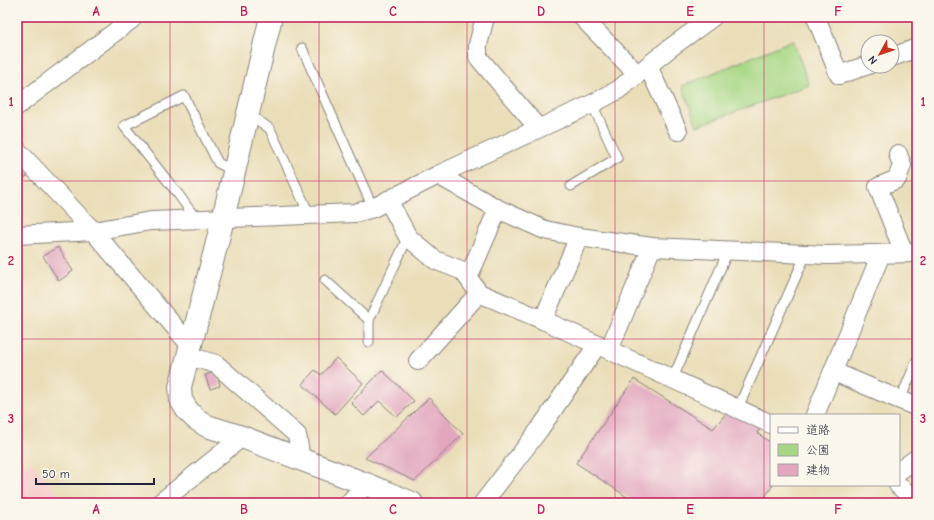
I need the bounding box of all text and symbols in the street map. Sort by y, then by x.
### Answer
text: A [92,4,100,19]
text: B [240,4,248,19]
text: C [389,4,397,19]
text: D [537,4,545,19]
text: E [686,4,694,19]
text: F [834,4,842,19]
north arrow [860,34,900,74]
text: N [865,53,880,67]
text: 1 [8,94,14,109]
text: 1 [920,94,926,109]
text: 2 [8,253,14,268]
text: 2 [920,253,926,268]
text: 3 [8,411,14,426]
text: 3 [920,411,926,426]
legend [770,414,900,486]
text: 道路 [806,423,830,437]
text: 公園 [806,443,830,457]
scale bar [36,460,154,486]
text: 建物 [806,463,830,477]
text: 50 m [42,467,70,481]
text: A [92,502,100,517]
text: B [240,502,248,517]
text: C [389,502,397,517]
text: D [537,502,545,517]
text: E [686,502,694,517]
text: F [834,502,842,517]

